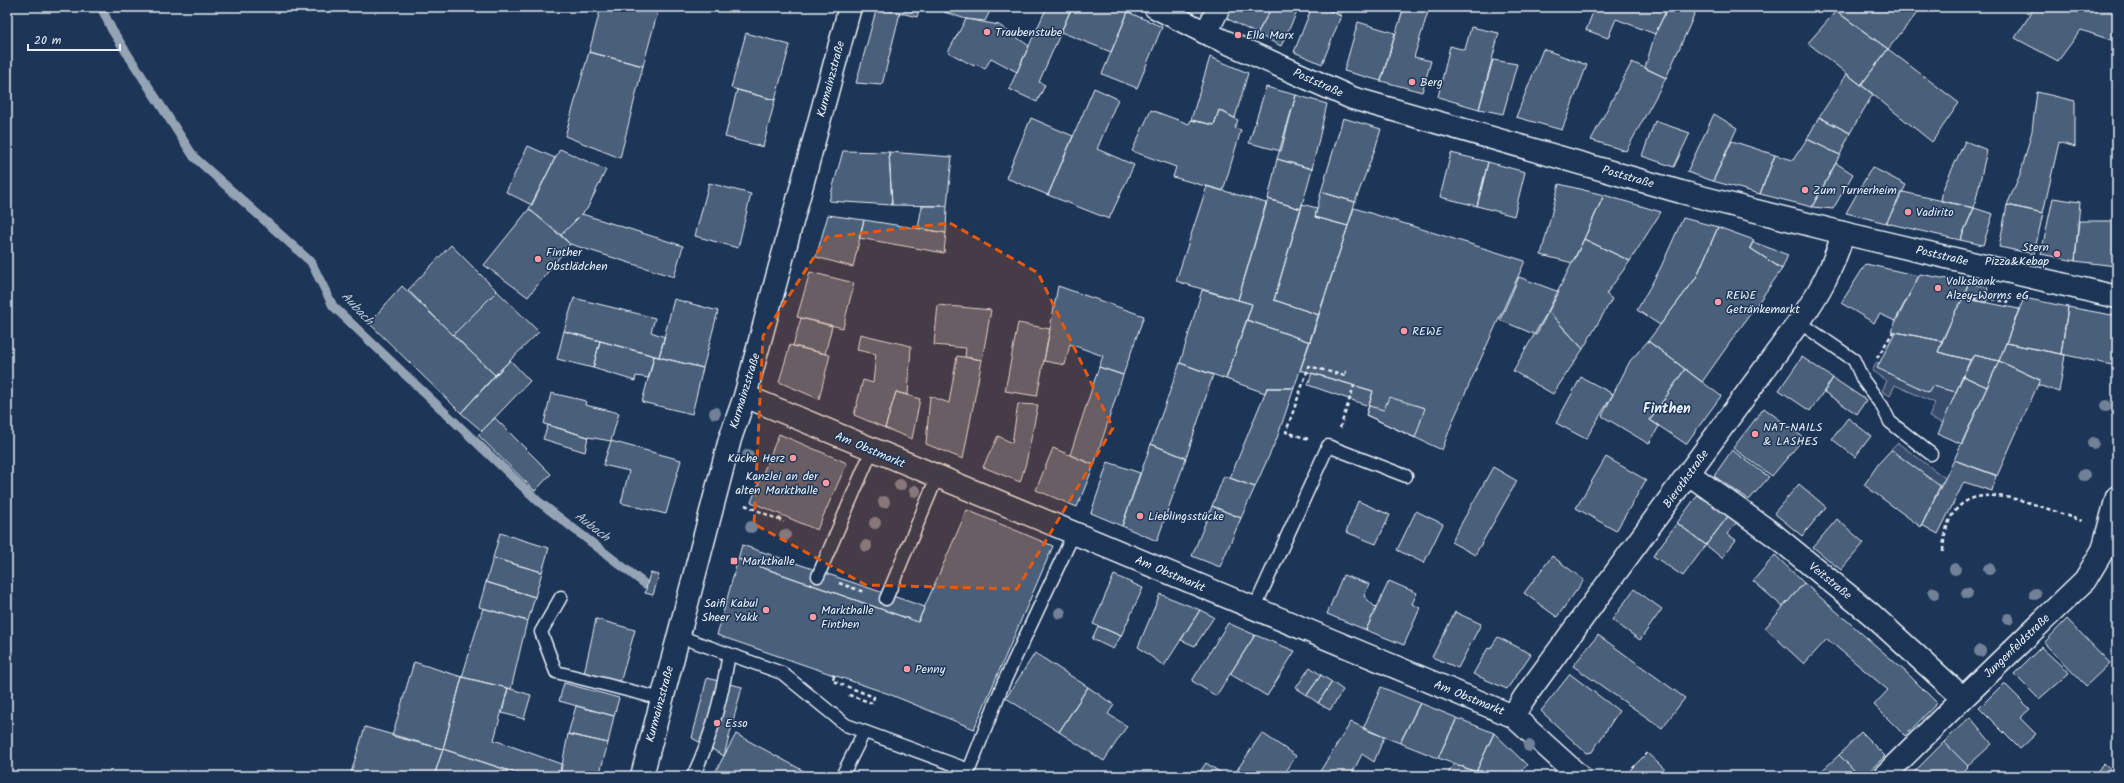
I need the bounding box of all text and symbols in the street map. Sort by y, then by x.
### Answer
place label: Traubenstube [995,23,1063,42]
scale bar [28,26,120,52]
place label: Ella Marx [1246,26,1294,45]
marker: Traubenstube [982,27,992,37]
marker: Ella Marx [1233,30,1243,40]
text: 20 m [34,31,62,50]
street label: Kurmainzstraße [812,38,850,119]
street label: Poststraße [1290,63,1347,103]
place label: Berg [1420,73,1443,92]
marker: Berg [1407,77,1417,87]
street label: Poststraße [1600,160,1657,194]
place label: Zum Turnerheim [1813,181,1897,200]
marker: Zum Turnerheim [1800,185,1810,195]
place label: Vadirito [1916,203,1954,222]
marker: Vadirito [1903,207,1913,217]
place label: Stern Pizza&Kebap [1985,238,2049,271]
street label: Poststraße [1914,241,1971,271]
place label: Finther Obstlädchen [546,243,608,276]
marker: Stern Pizza&Kebap [2052,249,2062,259]
marker: Finther Obstlädchen [533,254,543,264]
place label: Volksbank Alzey-Worms eG [1946,272,2029,305]
marker: Volksbank Alzey-Worms eG [1933,283,1943,293]
place label: REWE Getränkemarkt [1726,286,1800,319]
water label: Aubach [336,287,379,331]
marker: REWE Getränkemarkt [1713,297,1723,307]
place label: REWE [1412,322,1443,341]
marker: REWE [1399,326,1409,336]
street label: Kurmainzstraße [724,350,766,431]
district label: Finthen [1643,398,1691,420]
place label: NAT-NAILS & LASHES [1763,418,1823,451]
street label: Am Obstmarkt [832,427,908,473]
marker: NAT-NAILS & LASHES [1750,429,1760,439]
street label: Bierothstraße [1658,445,1714,512]
place label: Küche Herz [727,449,785,468]
marker: Küche Herz [788,453,798,463]
place label: Kanzlei an der alten Markthalle [735,467,819,500]
marker: Kanzlei an der alten Markthalle [821,478,831,488]
water label: Aubach [570,506,615,548]
place label: Lieblingsstücke [1148,507,1225,526]
marker: Lieblingsstücke [1135,511,1145,521]
street label: Am Obstmarkt [1132,551,1208,597]
place label: Markthalle [742,552,795,571]
marker: Markthalle [729,556,739,566]
street label: Veitstraße [1804,558,1856,605]
place label: Saifi Kabul Sheer Yakk [702,594,758,627]
place label: Markthalle Finthen [821,601,874,634]
marker: Saifi Kabul Sheer Yakk [761,605,771,615]
street label: Jungenfeldstraße [1980,609,2055,683]
marker: Markthalle Finthen [808,612,818,622]
place label: Penny [915,660,946,679]
street label: Kurmainzstraße [641,663,679,744]
marker: Penny [902,664,912,674]
street label: Am Obstmarkt [1431,675,1507,721]
place label: Esso [725,714,748,733]
marker: Esso [712,718,722,728]

